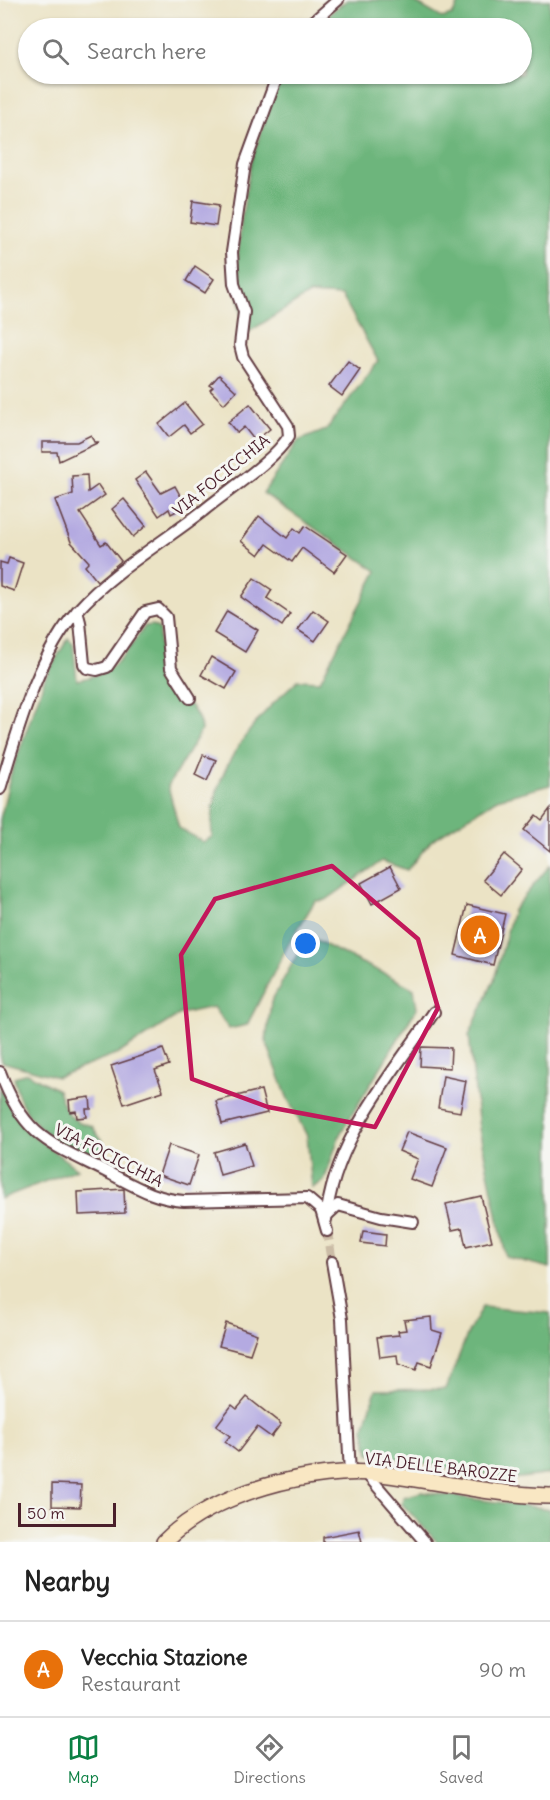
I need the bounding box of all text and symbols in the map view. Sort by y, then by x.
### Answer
search box [18,18,532,84]
icon: search [39,35,72,68]
text: Search here [87,37,206,65]
street label: VIA FOCICCHIA [168,430,274,520]
pin: A [460,912,500,958]
your location [291,929,320,958]
street label: VIA FOCICCHIA [51,1119,167,1191]
street label: VIA DELLE BAROZZE [364,1448,518,1486]
scale bar [18,1500,116,1528]
text: 50 m [27,1503,65,1523]
text: Nearby [24,1565,110,1598]
text: Vecchia Stazione [81,1643,248,1671]
text: A [37,1657,50,1682]
text: 90 m [479,1657,526,1682]
text: Restaurant [81,1671,180,1696]
tab: Map [67,1731,100,1787]
tab: Directions [233,1731,306,1787]
tab: Saved [439,1731,483,1787]

